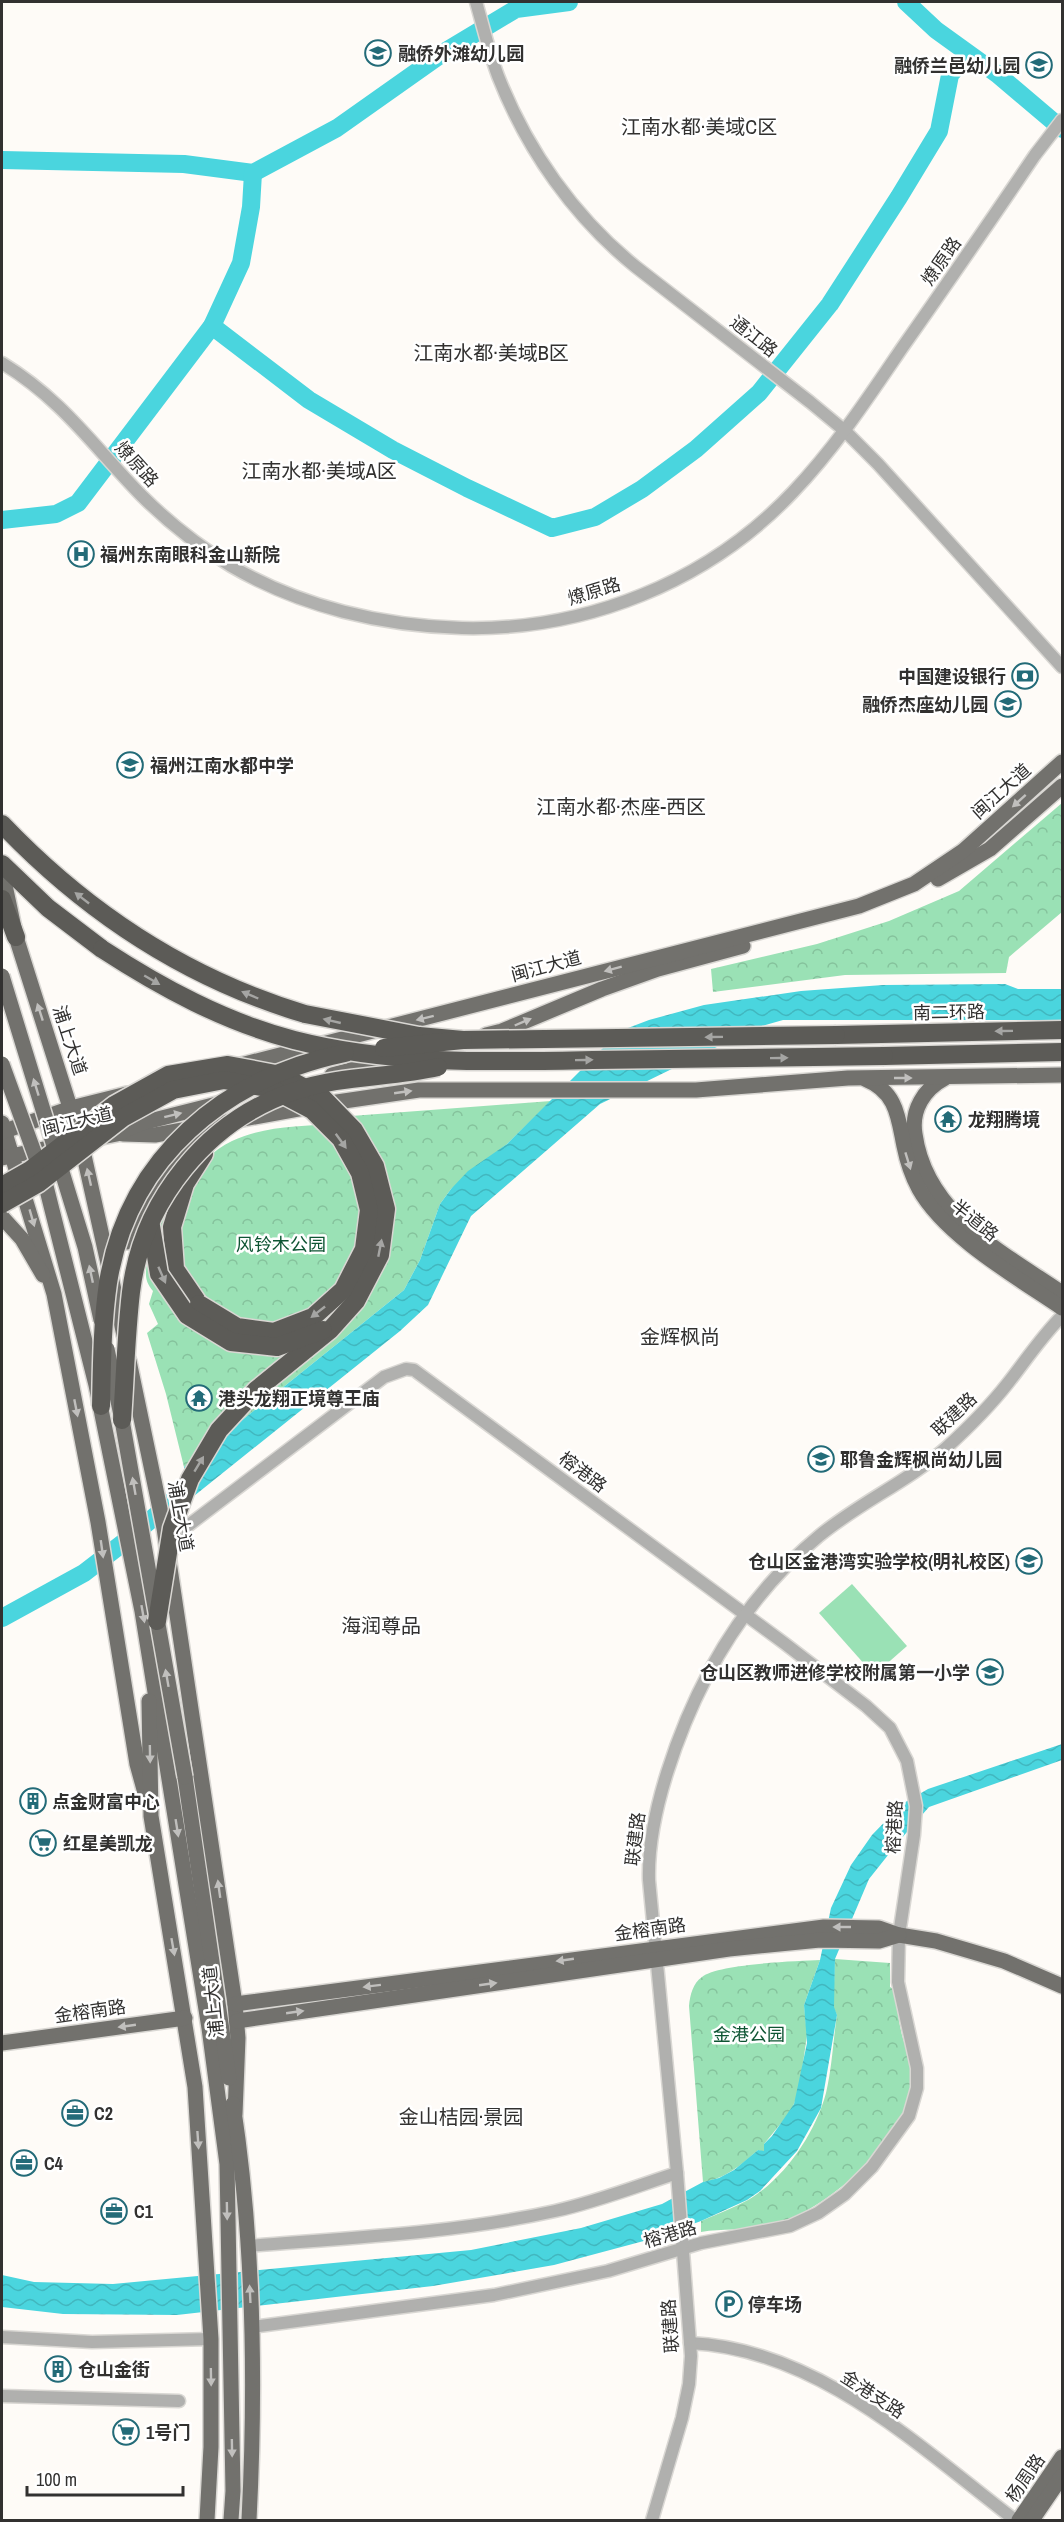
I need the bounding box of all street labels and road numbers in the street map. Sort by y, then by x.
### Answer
street label: 燎原路 [915,232,967,290]
street label: 通江路 [725,310,783,362]
street label: 燎原路 [110,436,164,492]
street label: 燎原路 [565,571,623,611]
street label: 闽江大道 [966,758,1036,824]
street label: 闽江大道 [508,945,584,987]
street label: 南二环路 [913,999,985,1025]
street label: 浦上大道 [47,1002,93,1078]
street label: 闽江大道 [39,1101,115,1141]
street label: 半道路 [946,1193,1004,1247]
street label: 联建路 [926,1386,982,1442]
street label: 榕港路 [554,1446,612,1498]
street label: 浦上大道 [162,1478,200,1554]
street label: 榕港路 [880,1799,908,1855]
street label: 联建路 [619,1811,651,1867]
street label: 金榕南路 [613,1912,687,1946]
street label: 浦上大道 [197,1965,229,2039]
street label: 金榕南路 [53,1994,127,2028]
street label: 榕港路 [641,2215,699,2253]
street label: 联建路 [656,2298,684,2354]
street label: 金港支路 [836,2364,910,2424]
street label: 杨周路 [1000,2449,1050,2507]

